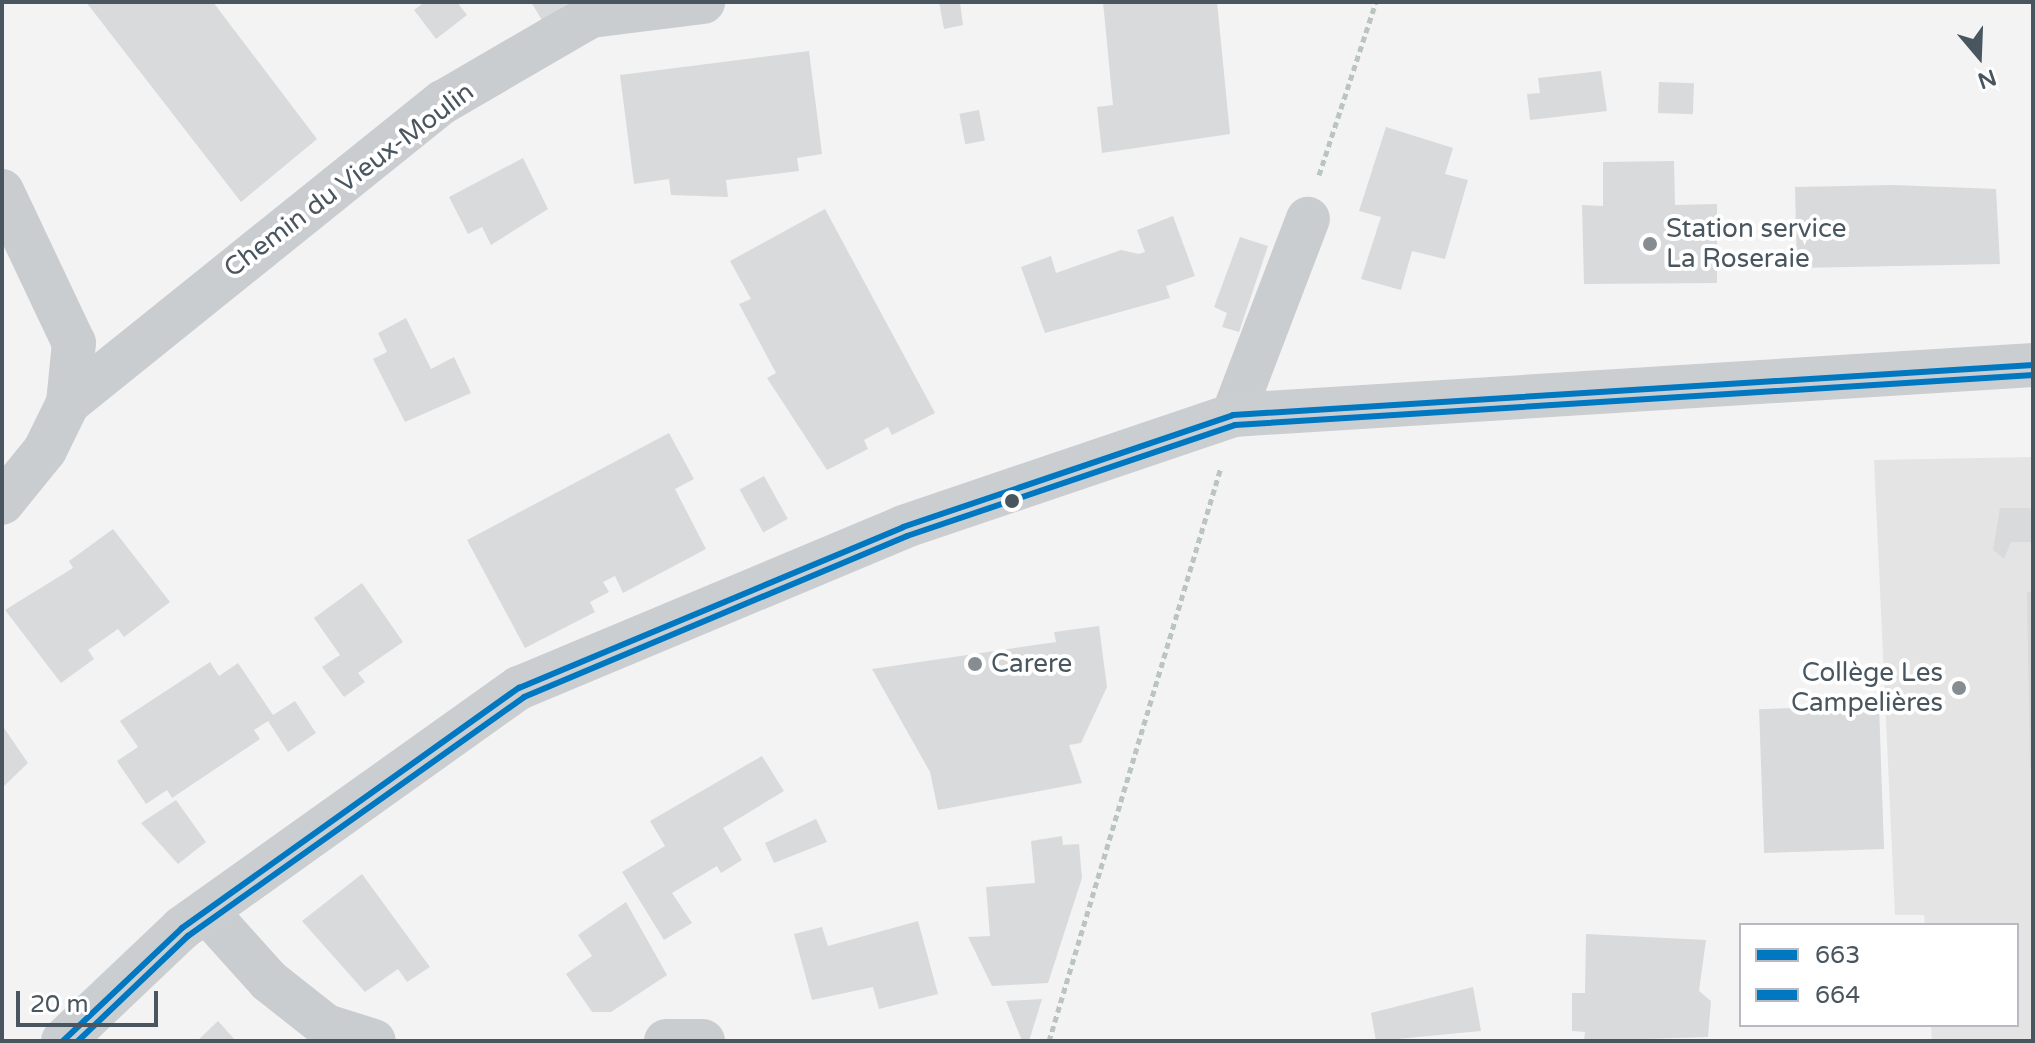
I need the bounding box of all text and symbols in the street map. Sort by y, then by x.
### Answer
north arrow [1939,16,2019,96]
text: N [1974,64,1999,94]
street label: Chemin du Vieux-Moulin [218,76,480,284]
place label: Station service La Roseraie [1666,213,1846,274]
marker: Station service La Roseraie [1641,235,1659,253]
unlabelled marker [1004,493,1020,509]
place label: Carere [991,648,1072,680]
marker: Carere [966,655,984,673]
place label: Collège Les Campelières [1791,657,1943,718]
marker: Collège Les Campelières [1950,679,1968,697]
legend [1739,923,2019,1027]
text: 663 [1815,941,1860,970]
scale bar [20,975,162,1025]
text: 664 [1815,981,1860,1010]
text: 20 m [30,990,88,1019]

